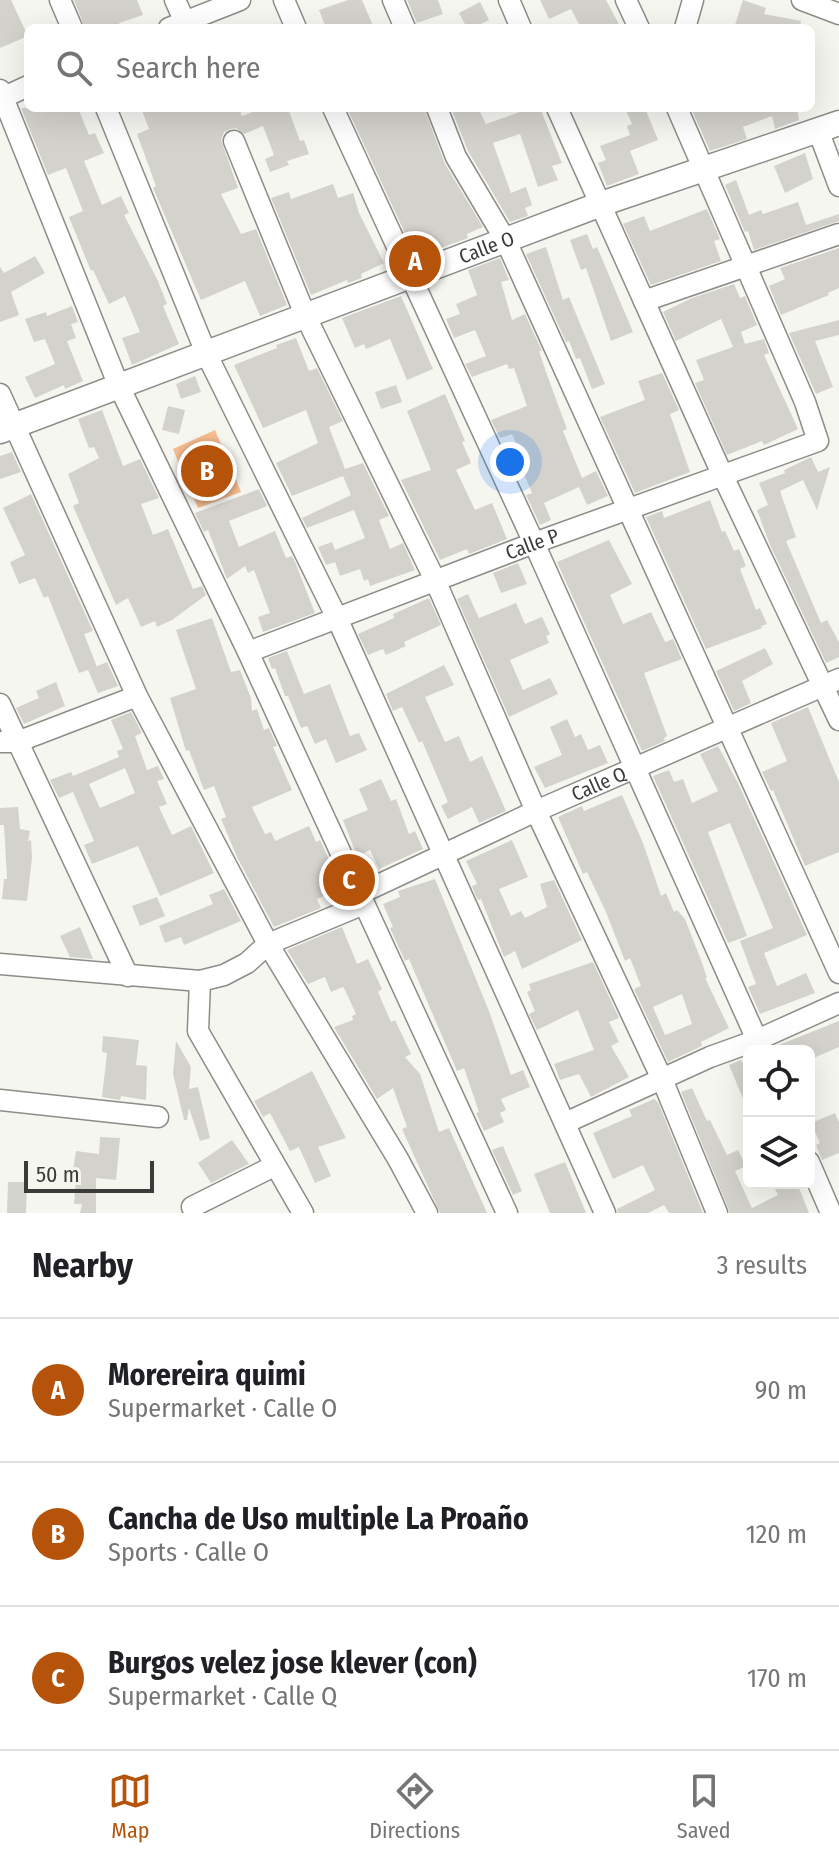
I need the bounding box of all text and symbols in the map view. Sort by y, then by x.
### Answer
search box [24,24,815,112]
icon: search [52,46,96,90]
text: Search here [116,50,261,86]
street label: Calle O [455,226,517,269]
pin: A [389,231,441,291]
pin: B [181,441,233,501]
your location [490,442,530,482]
street label: Calle P [502,523,562,565]
street label: Calle Q [568,761,630,806]
pin: C [323,850,375,910]
map controls [743,1045,815,1189]
button: locate [743,1045,815,1117]
button: layers [743,1117,815,1189]
scale bar [24,1157,154,1193]
text: 50 m [36,1161,80,1188]
text: Nearby [32,1245,133,1286]
text: 3 results [717,1250,807,1281]
text: Morereira quimi [108,1357,306,1393]
text: A [51,1375,65,1406]
text: 90 m [755,1375,807,1406]
text: Supermarket · Calle O [108,1393,337,1424]
text: Cancha de Uso multiple La Proaño [108,1501,529,1537]
text: B [51,1519,65,1550]
text: 120 m [746,1519,807,1550]
text: Sports · Calle O [108,1537,269,1568]
text: Burgos velez jose klever (con) [108,1645,477,1681]
text: C [51,1663,65,1694]
text: 170 m [747,1663,807,1694]
text: Supermarket · Calle Q [108,1681,337,1712]
tab: Map [108,1769,152,1844]
tab: Directions [369,1769,460,1844]
tab: Saved [677,1769,731,1844]

